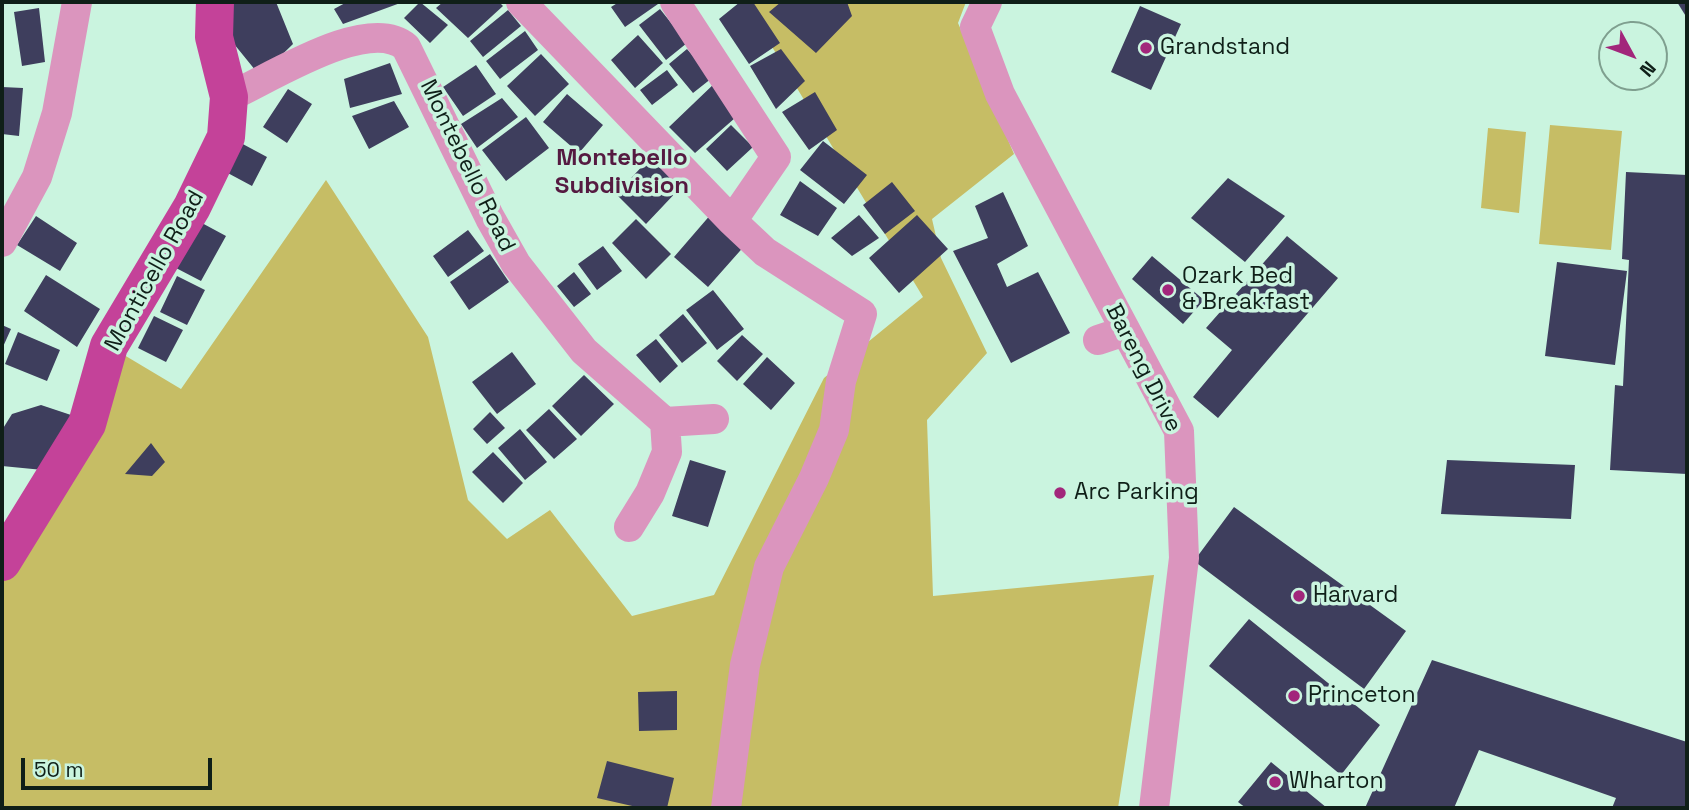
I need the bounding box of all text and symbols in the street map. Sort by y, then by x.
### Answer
north arrow [1598,21,1668,91]
place label: Grandstand [1160,34,1290,62]
marker: Grandstand [1138,40,1154,56]
text: N [1634,56,1661,82]
street label: Montebello Road [413,75,521,257]
district label: Montebello Subdivision [555,144,689,200]
street label: Monticello Road [99,186,211,356]
place label: Ozark Bed & Breakfast [1182,263,1310,317]
marker: Ozark Bed & Breakfast [1160,282,1176,298]
street label: Bareng Drive [1099,299,1187,437]
place label: Arc Parking [1074,479,1199,507]
marker: Arc Parking [1052,485,1068,501]
place label: Harvard [1313,582,1398,610]
marker: Harvard [1291,588,1307,604]
place label: Princeton [1308,682,1416,710]
marker: Princeton [1286,688,1302,704]
scale bar [24,744,215,788]
text: 50 m [34,756,84,783]
place label: Wharton [1289,768,1384,796]
marker: Wharton [1267,774,1283,790]

